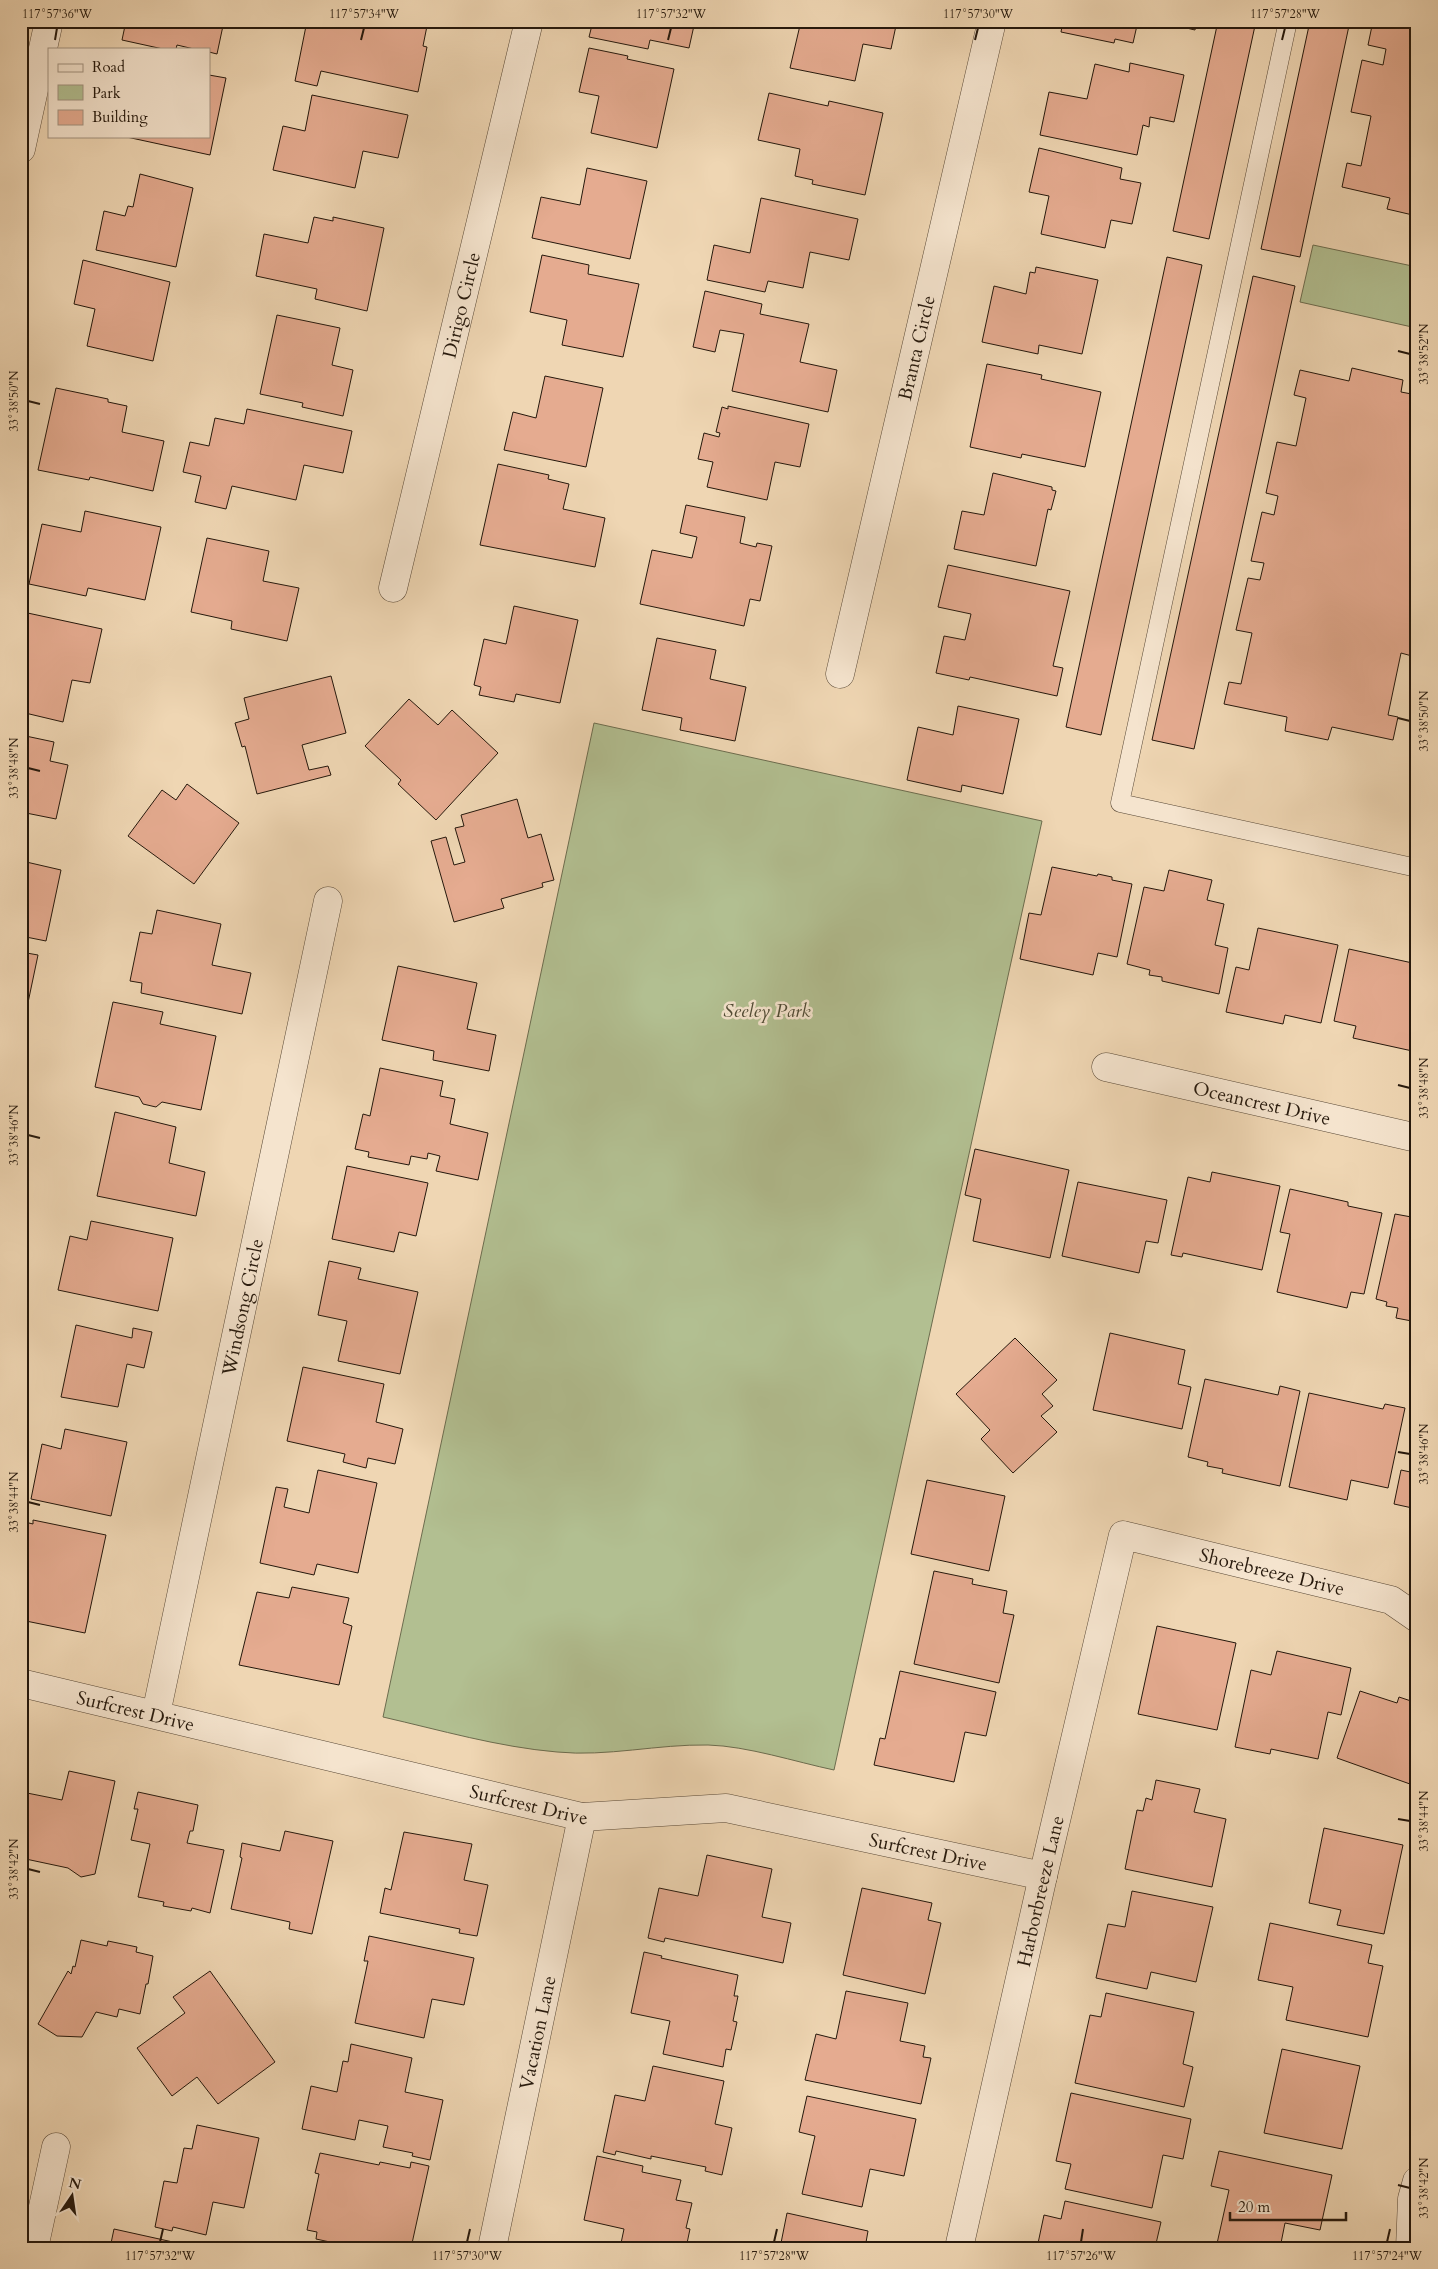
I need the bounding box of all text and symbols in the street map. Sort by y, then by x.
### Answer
text: 117°57'36"W [22,6,93,22]
text: 117°57'34"W [329,6,400,22]
text: 117°57'32"W [636,6,707,22]
text: 117°57'30"W [943,6,1014,22]
text: 117°57'28"W [1250,6,1321,22]
legend [48,48,210,138]
text: Road [92,57,125,77]
text: Park [92,83,121,103]
text: Building [92,107,148,127]
street label: Dirigo Circle [437,250,487,361]
street label: Branta Circle [892,293,942,403]
text: 33°38'52"N [1416,323,1432,384]
text: 33°38'50"N [6,370,22,431]
text: 33°38'50"N [1416,690,1432,751]
text: 33°38'48"N [6,737,22,798]
park label: Seeley Park [723,998,811,1024]
text: 33°38'48"N [1416,1057,1432,1118]
street label: Oceancrest Drive [1190,1075,1333,1132]
text: 33°38'46"N [6,1104,22,1165]
street label: Windsong Circle [216,1236,270,1379]
text: 33°38'46"N [1416,1423,1432,1484]
text: 33°38'44"N [6,1471,22,1532]
street label: Shorebreeze Drive [1197,1542,1347,1602]
street label: Surfcrest Drive [74,1685,197,1738]
street label: Surfcrest Drive [467,1779,588,1831]
text: 33°38'44"N [1416,1790,1432,1851]
street label: Harborbreeze Lane [1011,1813,1071,1969]
street label: Surfcrest Drive [867,1827,990,1878]
text: 33°38'42"N [6,1838,22,1899]
street label: Vacation Lane [513,1974,563,2092]
text: 33°38'42"N [1416,2157,1432,2218]
north arrow [48,2172,98,2222]
text: N [67,2173,83,2194]
scale bar [1230,2189,1347,2221]
text: 20 m [1238,2197,1270,2217]
text: 117°57'32"W [125,2248,196,2264]
text: 117°57'30"W [432,2248,503,2264]
text: 117°57'28"W [739,2248,810,2264]
text: 117°57'26"W [1046,2248,1117,2264]
text: 117°57'24"W [1352,2248,1423,2264]

